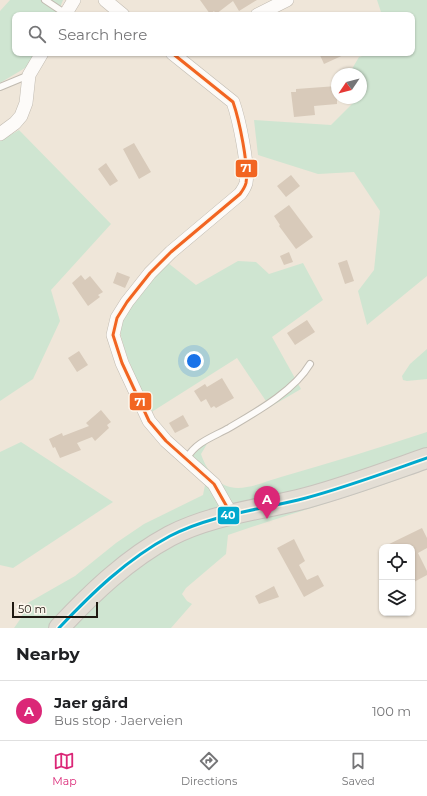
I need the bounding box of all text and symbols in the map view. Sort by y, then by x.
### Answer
search box [12,12,415,56]
icon: search [26,23,48,45]
text: Search here [58,25,147,44]
north arrow [331,68,367,104]
line badge: 71 [235,159,258,178]
text: 71 [240,161,252,175]
your location [184,351,204,371]
line badge: 71 [129,392,152,411]
text: 71 [134,395,146,409]
pin: A [254,486,280,519]
line badge: 40 [217,506,240,525]
text: 40 [220,508,236,522]
map controls [379,544,415,616]
button: locate [379,544,415,580]
button: layers [379,580,415,616]
scale bar [12,600,98,619]
text: 50 m [18,602,46,616]
text: Nearby [16,644,80,664]
text: Jaer gård [54,693,128,712]
text: A [24,703,34,719]
text: 100 m [372,703,411,719]
text: Bus stop · Jaerveien [54,712,183,728]
tab: Map [52,750,77,788]
tab: Directions [181,750,237,788]
tab: Saved [342,750,375,788]

